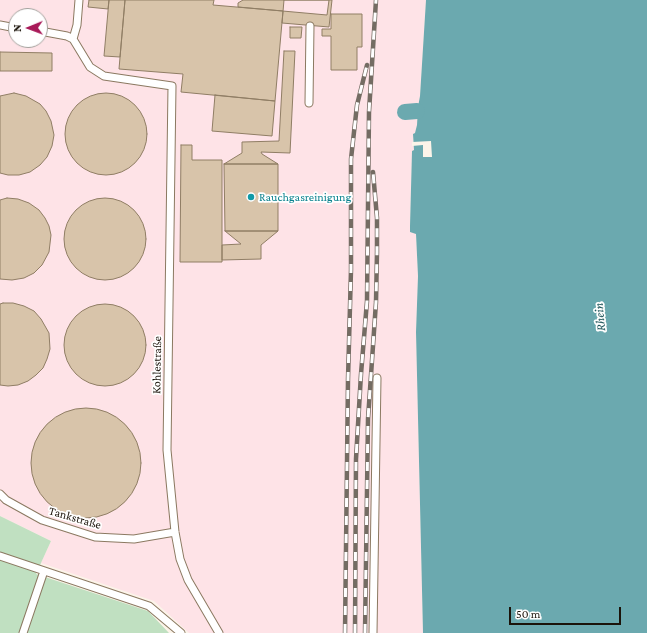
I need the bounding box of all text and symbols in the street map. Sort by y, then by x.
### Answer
north arrow [8,8,48,48]
text: N [11,24,23,32]
place label: Rauchgasreinigung [259,190,351,204]
marker: Rauchgasreinigung [246,192,256,202]
water label: Rhein [591,302,609,332]
street label: Kohlestraße [149,336,165,394]
street label: Tankstraße [47,504,103,532]
scale bar [511,599,623,625]
text: 50 m [516,607,540,621]

